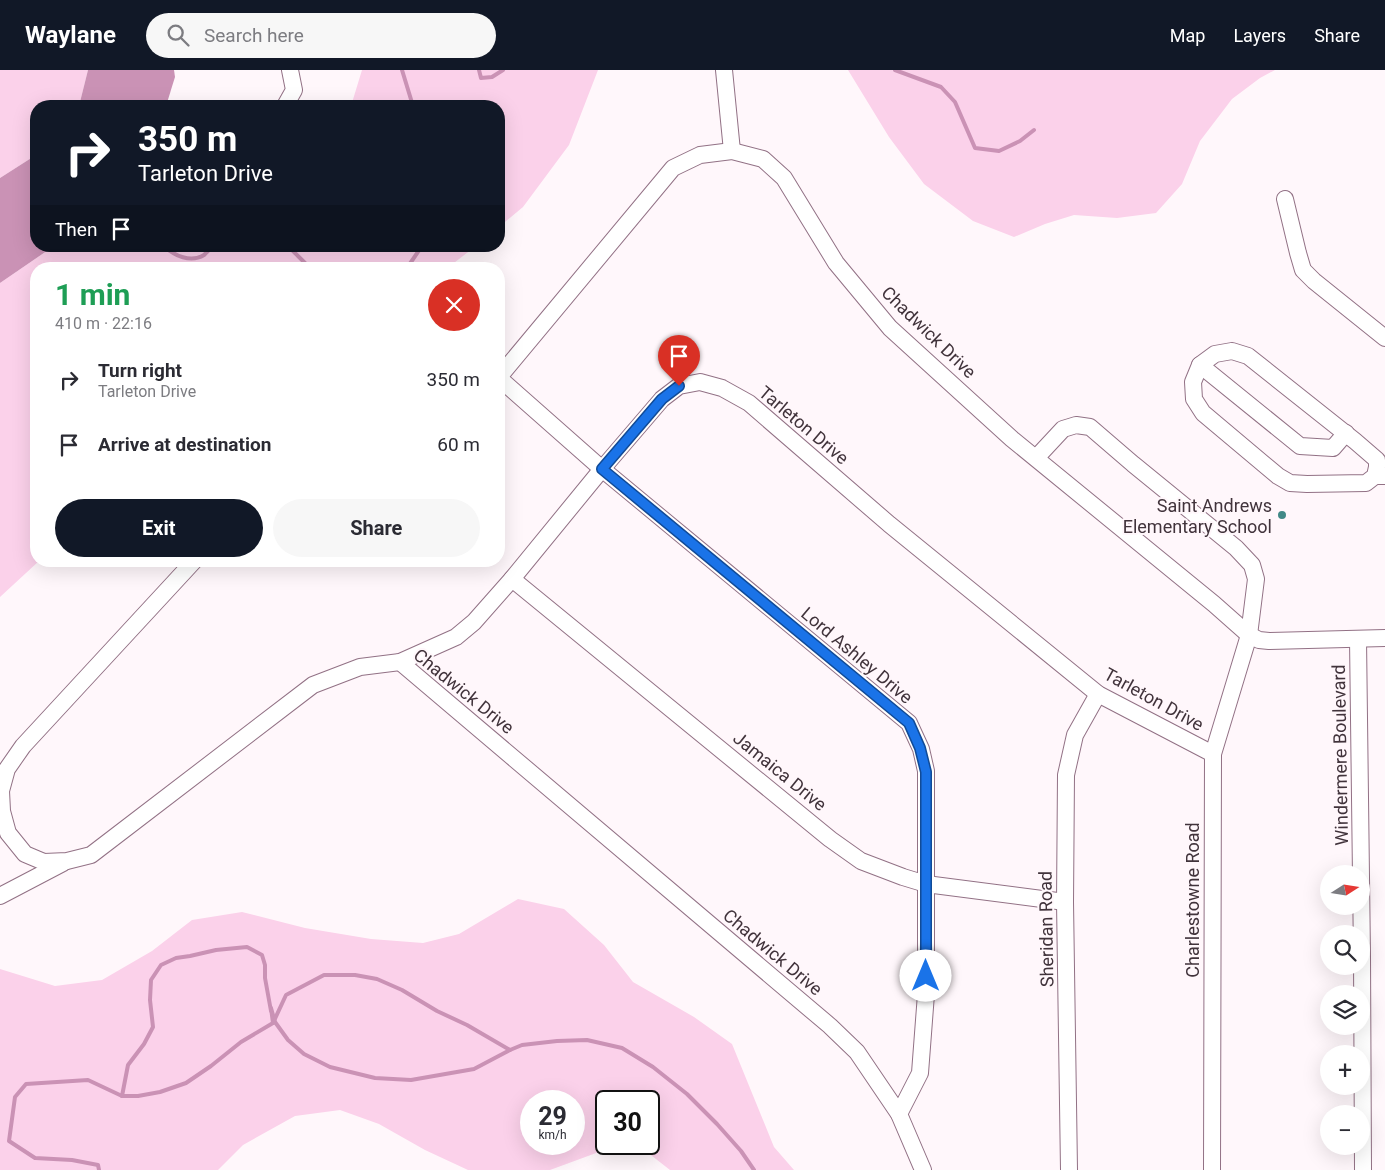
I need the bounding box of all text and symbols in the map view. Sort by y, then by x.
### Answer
search box [146,13,496,58]
text: Waylane [25,21,116,49]
icon: search [164,21,192,49]
text: Search here [204,24,304,47]
text: Map [1170,25,1205,46]
text: Layers [1233,25,1286,46]
text: Share [1314,25,1360,46]
text: 350 m [138,119,237,160]
icon: right [55,120,120,185]
text: Tarleton Drive [138,161,273,186]
icon: arrive [107,215,135,243]
text: Then [55,218,97,241]
text: 1 min [55,277,130,312]
button: close [428,279,480,331]
street label: Chadwick Drive [877,282,981,382]
text: 410 m · 22:16 [55,314,152,333]
pin [658,335,700,386]
icon: arrive [665,342,693,370]
text: Turn right [98,359,182,382]
icon: right [55,366,83,394]
text: 350 m [427,368,480,391]
street label: Tarleton Drive [755,381,853,469]
text: Tarleton Drive [98,382,196,401]
icon: arrive [55,431,83,459]
text: Arrive at destination [98,433,271,456]
text: 60 m [437,433,480,456]
place label: Saint Andrews Elementary School [1123,495,1272,537]
button: Exit [55,499,263,557]
button: Share [273,499,480,557]
marker: Saint Andrews Elementary School [1276,509,1288,521]
street label: Lord Ashley Drive [797,602,917,708]
street label: Chadwick Drive [410,644,518,738]
street label: Tarleton Drive [1101,663,1207,735]
street label: Windermere Boulevard [1328,664,1352,846]
street label: Jamaica Drive [729,727,831,815]
street label: Charlestowne Road [1182,822,1203,978]
north arrow [1320,865,1370,915]
map controls [1320,865,1370,1155]
street label: Sheridan Road [1034,871,1058,987]
street label: Chadwick Drive [719,904,827,1000]
button: search [1320,925,1370,975]
position arrow [899,949,951,1001]
button: layers [1320,985,1370,1035]
button: + [1320,1045,1370,1095]
speed limit sign: 30 [595,1090,660,1155]
text: 29 [538,1102,567,1131]
button: − [1320,1105,1370,1155]
text: km/h [538,1128,567,1142]

